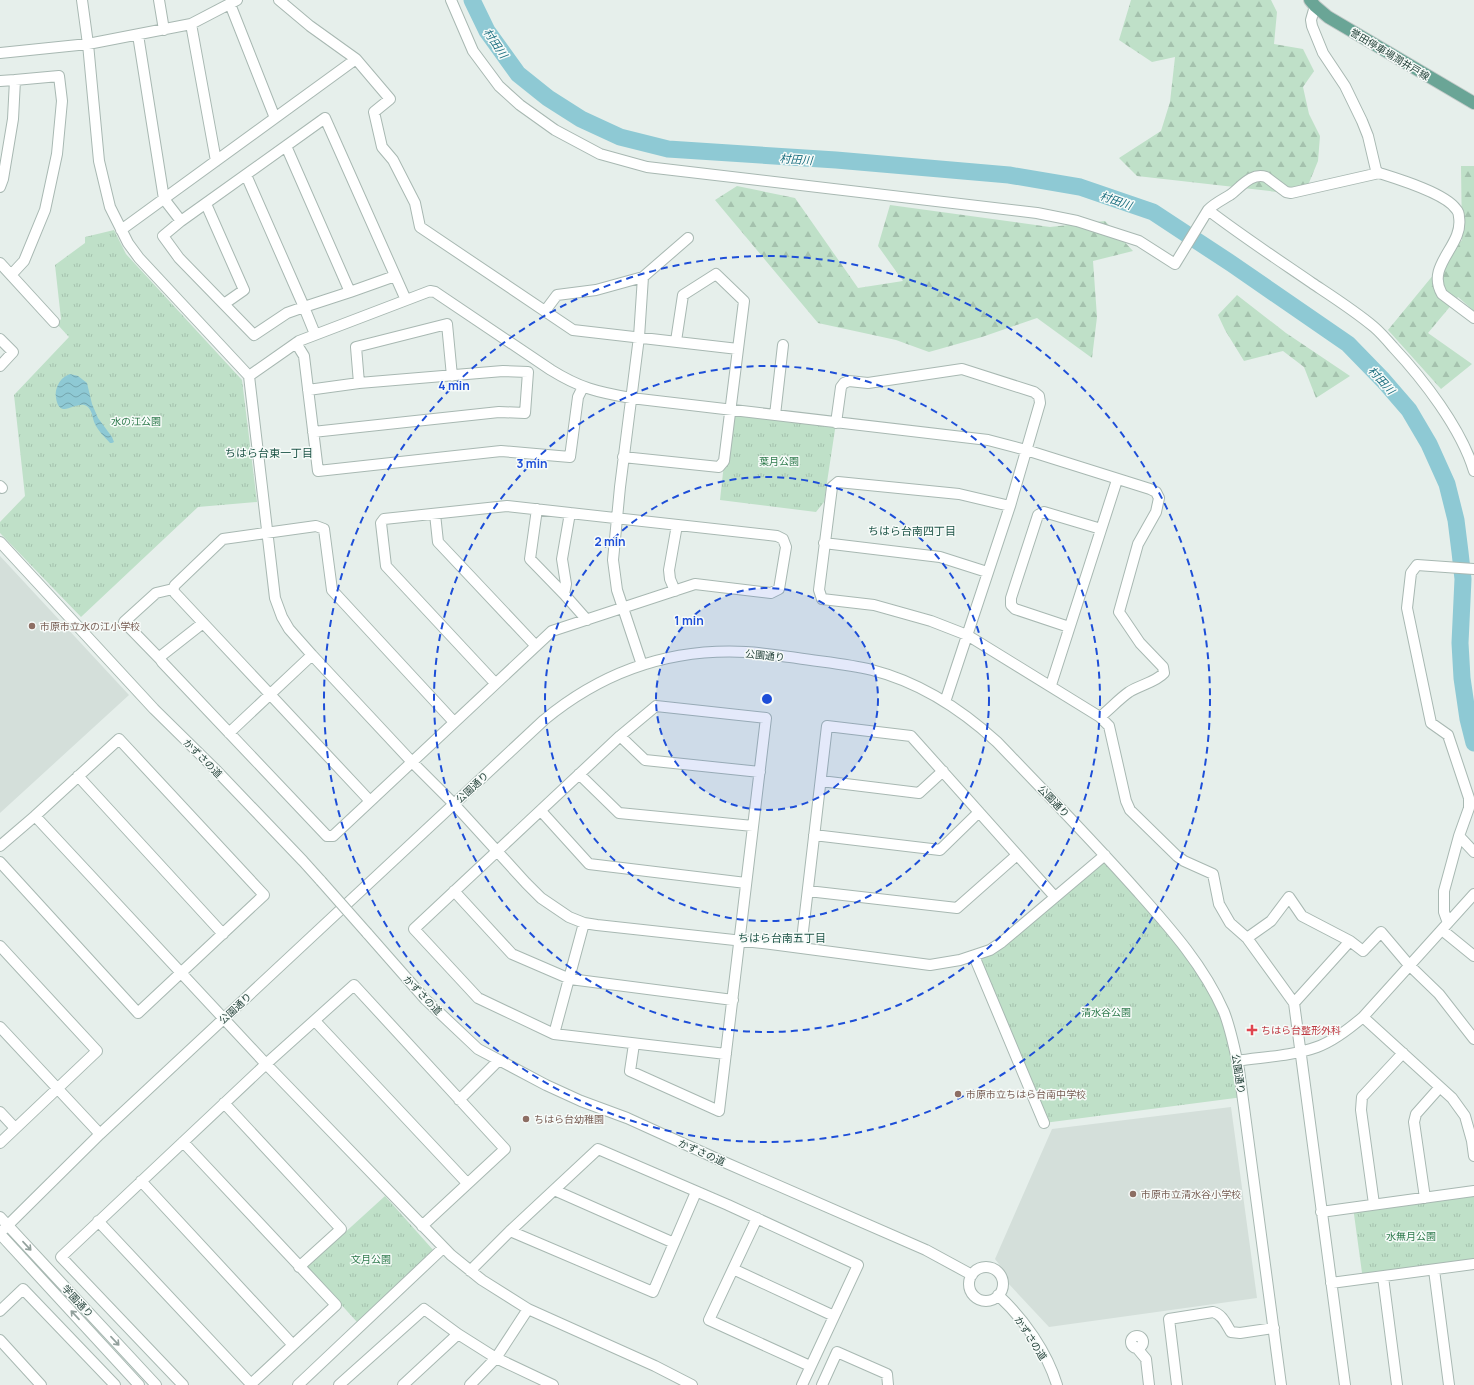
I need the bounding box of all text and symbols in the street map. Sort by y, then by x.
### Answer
water label: 村田川 [481,25,512,62]
street label: 誉田停車場潤井戸線 [1348,25,1432,83]
water label: 村田川 [779,150,814,168]
water label: 村田川 [1098,188,1135,213]
water label: 村田川 [1365,363,1399,398]
text: 4 min [438,377,470,394]
park label: 水の江公園 [111,414,161,428]
district label: ちはら台東一丁目 [225,445,313,460]
park label: 葉月公園 [759,454,799,468]
text: 3 min [516,455,548,472]
district label: ちはら台南四丁目 [868,523,956,538]
text: 2 min [594,533,626,550]
text: 1 min [674,612,704,629]
place label: 市原市立水の江小学校 [40,619,140,633]
marker: 市原市立水の江小学校 [27,621,37,631]
street label: 公園通り [744,646,786,664]
centre of rings [760,692,774,706]
street label: かずさの道 [180,735,226,781]
street label: 公園通り [453,768,491,806]
street label: 公園通り [1035,782,1073,820]
district label: ちはら台南五丁目 [738,930,826,945]
street label: かずさの道 [401,972,445,1018]
street label: 公園通り [216,989,254,1027]
park label: 清水谷公園 [1081,1005,1131,1019]
place label: ちはら台整形外科 [1261,1023,1341,1037]
marker: ちはら台整形外科 [1246,1024,1258,1036]
street label: 公園通り [1229,1053,1249,1095]
place label: 市原市立ちはら台南中学校 [966,1087,1086,1101]
marker: 市原市立ちはら台南中学校 [953,1089,963,1099]
place label: ちはら台幼稚園 [534,1112,604,1126]
marker: ちはら台幼稚園 [521,1114,531,1124]
street label: かずさの道 [676,1135,728,1169]
place label: 市原市立清水谷小学校 [1141,1187,1241,1201]
marker: 市原市立清水谷小学校 [1128,1189,1138,1199]
park label: 水無月公園 [1386,1229,1436,1243]
one-way arrow [22,1241,31,1251]
park label: 文月公園 [351,1252,391,1266]
street label: 学園通り [59,1282,97,1320]
one-way arrow [70,1310,80,1320]
street label: かずさの道 [1012,1313,1050,1363]
one-way arrow [110,1336,120,1346]

